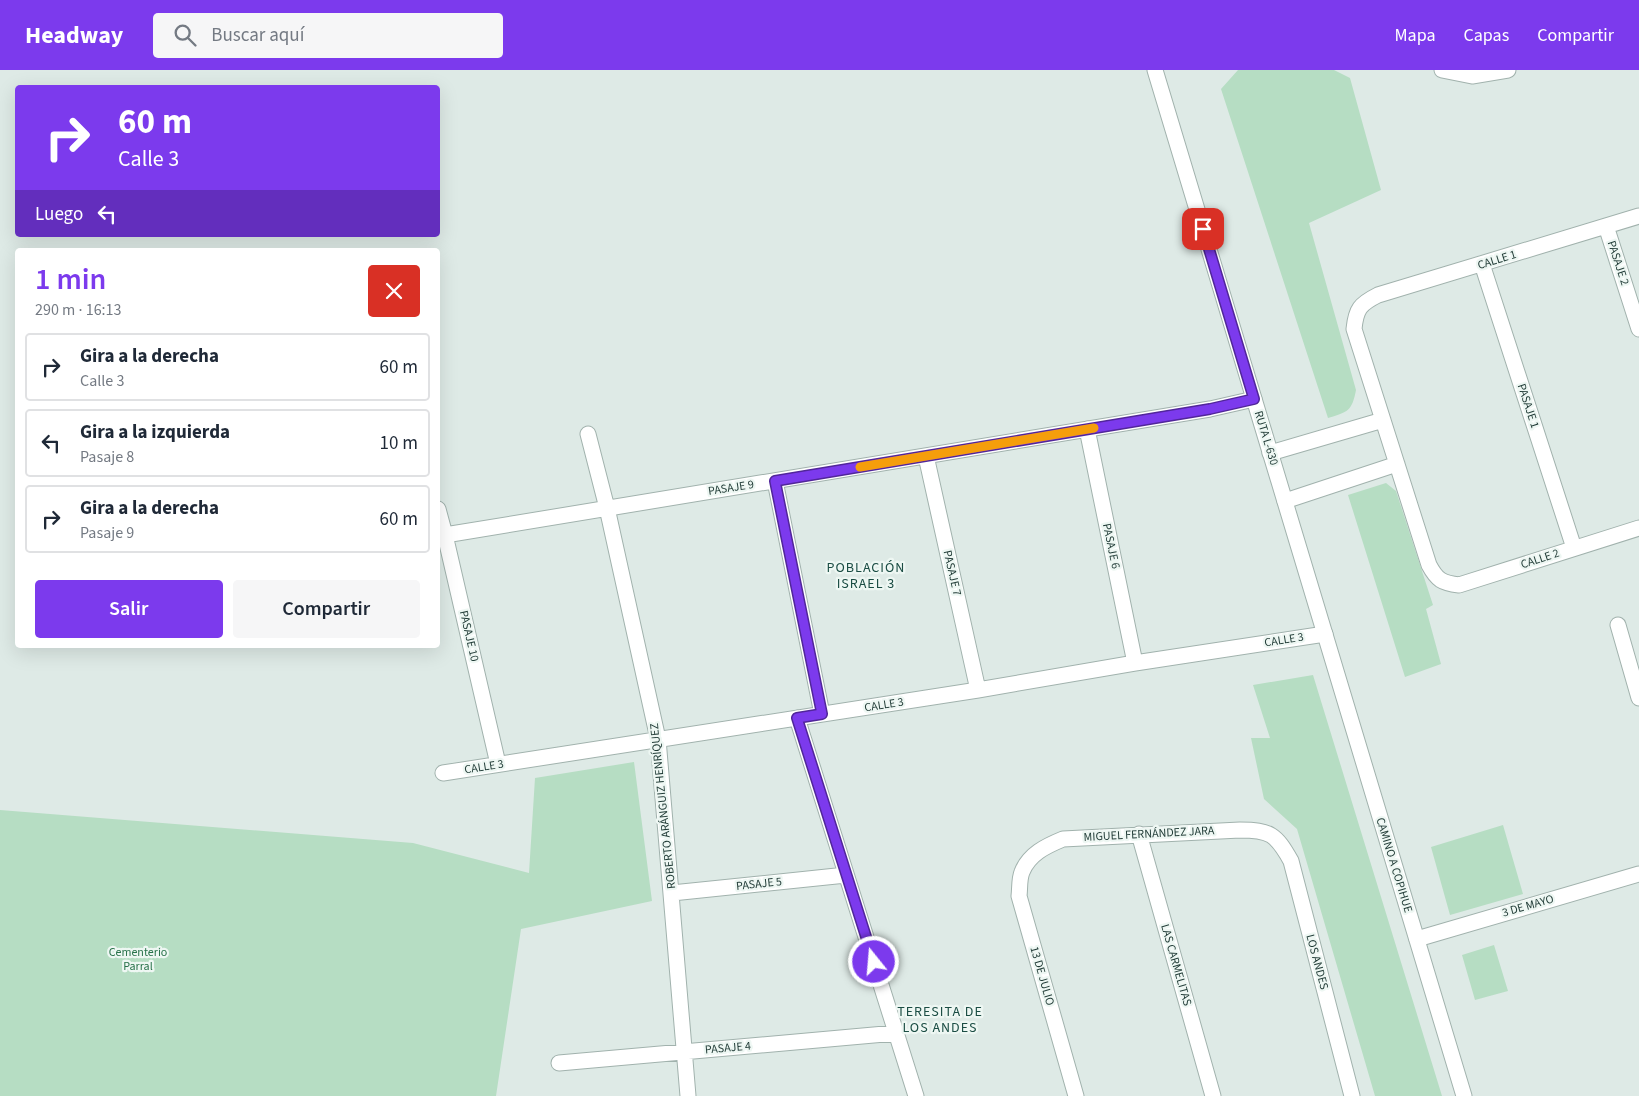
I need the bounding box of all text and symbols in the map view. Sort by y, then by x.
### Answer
search box [153,13,503,58]
text: Headway [25,18,123,53]
icon: search [171,21,199,49]
text: Buscar aquí [211,22,304,49]
text: Mapa [1395,23,1436,48]
text: Capas [1464,23,1509,48]
text: Compartir [1537,23,1614,48]
text: 60 m [118,97,192,147]
icon: right [35,105,100,170]
text: Calle 3 [118,143,179,175]
icon: left [93,200,121,228]
text: Luego [35,201,83,228]
pin [1182,208,1224,250]
icon: arrive [1189,215,1217,243]
street label: PASAJE 2 [1603,238,1633,288]
street label: CALLE 1 [1476,246,1519,274]
text: 1 min [35,258,106,301]
button: close [368,265,420,317]
text: 290 m · 16:13 [35,299,122,321]
text: Gira a la derecha [80,343,219,370]
icon: right [37,353,65,381]
text: 60 m [380,354,418,381]
text: Calle 3 [80,370,124,392]
street label: PASAJE 1 [1513,381,1543,431]
street label: RUTA L-630 [1250,409,1282,467]
text: Gira a la izquierda [80,419,230,446]
icon: left [37,429,65,457]
text: 10 m [380,430,418,457]
text: Pasaje 8 [80,446,134,468]
street label: PASAJE 9 [707,476,755,500]
text: Gira a la derecha [80,495,219,522]
icon: right [37,505,65,533]
text: 60 m [380,506,418,533]
text: Pasaje 9 [80,522,134,544]
street label: PASAJE 6 [1098,522,1124,570]
street label: CALLE 2 [1518,545,1562,573]
street label: PASAJE 7 [939,549,965,597]
district label: POBLACIÓN ISRAEL 3 [827,558,905,594]
button: Salir [35,580,223,638]
button: Compartir [233,580,420,638]
street label: PASAJE 10 [455,609,483,663]
street label: CALLE 3 [1263,628,1305,652]
street label: CALLE 3 [863,693,905,717]
street label: ROBERTO ARÁNGUIZ HENRÍQUEZ [646,722,680,890]
street label: CALLE 3 [463,755,505,779]
street label: CAMINO A COPIHUE [1371,815,1417,915]
street label: MIGUEL FERNÁNDEZ JARA [1083,822,1215,846]
street label: PASAJE 5 [735,873,783,895]
street label: 3 DE MAYO [1500,891,1556,921]
street label: LAS CARMELITAS [1156,922,1196,1008]
street label: LOS ANDES [1301,932,1333,992]
position arrow [847,935,899,987]
park label: Cementerio Parral [109,944,167,975]
street label: 13 DE JULIO [1025,944,1059,1008]
district label: TERESITA DE LOS ANDES [897,1002,983,1038]
street label: PASAJE 4 [704,1038,752,1058]

